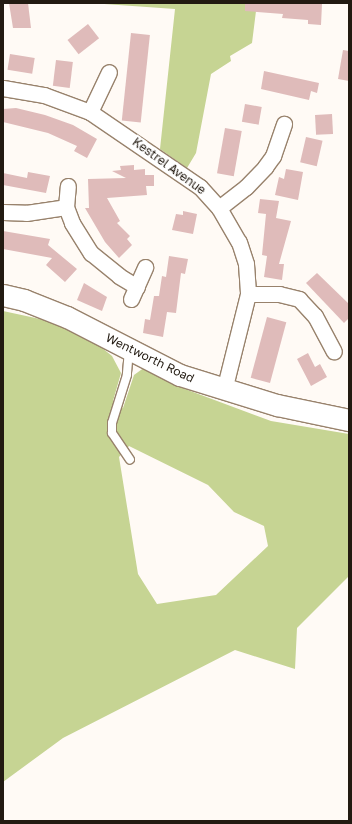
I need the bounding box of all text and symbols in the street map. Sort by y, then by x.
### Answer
street label: Kestrel Avenue [130,135,208,197]
street label: Wentworth Road [103,330,197,386]

